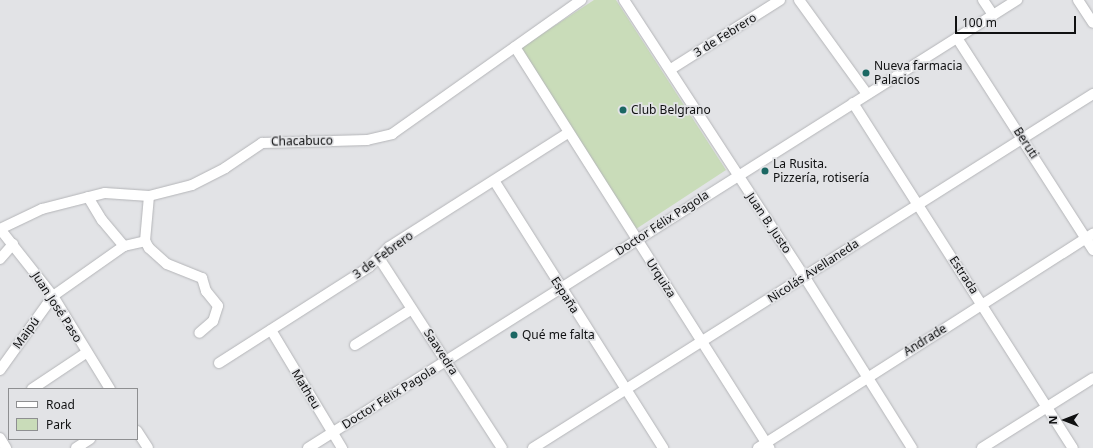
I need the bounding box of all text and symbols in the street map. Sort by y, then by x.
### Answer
scale bar [957,8,1078,34]
street label: 3 de Febrero [691,10,759,60]
text: 100 m [962,14,997,31]
place label: Nueva farmacia Palacios [874,59,962,87]
marker: Nueva farmacia Palacios [861,68,871,78]
place label: Club Belgrano [631,103,711,117]
marker: Club Belgrano [618,105,628,115]
street label: Beruti [1011,125,1041,161]
street label: Chacabuco [271,133,333,149]
place label: La Rusita. Pizzería, rotisería [773,157,869,185]
marker: La Rusita. Pizzería, rotisería [760,166,770,176]
street label: Doctor Félix Pagola [613,187,711,259]
street label: Juan B. Justo [743,190,795,256]
street label: 3 de Febrero [350,228,416,282]
street label: Nicolás Avellaneda [765,236,861,306]
street label: Estrada [946,253,982,297]
street label: Urquiza [643,256,679,300]
street label: Juan José Paso [29,269,85,345]
street label: España [548,274,582,316]
street label: Maipú [10,314,42,352]
street label: Andrade [901,321,949,359]
street label: Saavedra [421,326,461,378]
place label: Qué me falta [522,328,595,342]
marker: Qué me falta [509,330,519,340]
street label: Doctor Félix Pagola [339,362,439,432]
street label: Matheu [289,367,323,411]
legend [8,388,138,440]
text: Road [46,396,75,413]
north arrow [1045,400,1085,440]
text: Park [46,416,71,433]
text: N [1045,416,1060,424]

